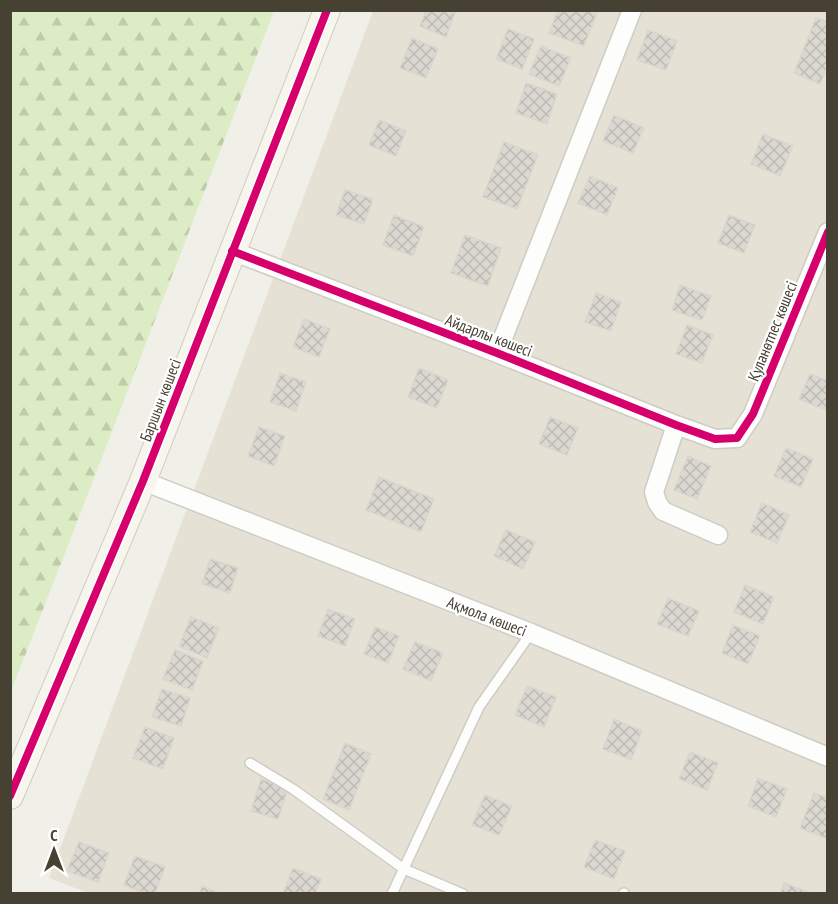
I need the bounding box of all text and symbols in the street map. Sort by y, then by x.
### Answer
street label: Қуланөтпес көшесі [743,278,801,384]
street label: Айдарлы көшесі [443,309,535,361]
street label: Баршын көшесі [135,356,185,444]
street label: Ақмола көшесі [444,592,530,640]
north arrow [24,820,84,880]
text: С [50,825,58,845]

